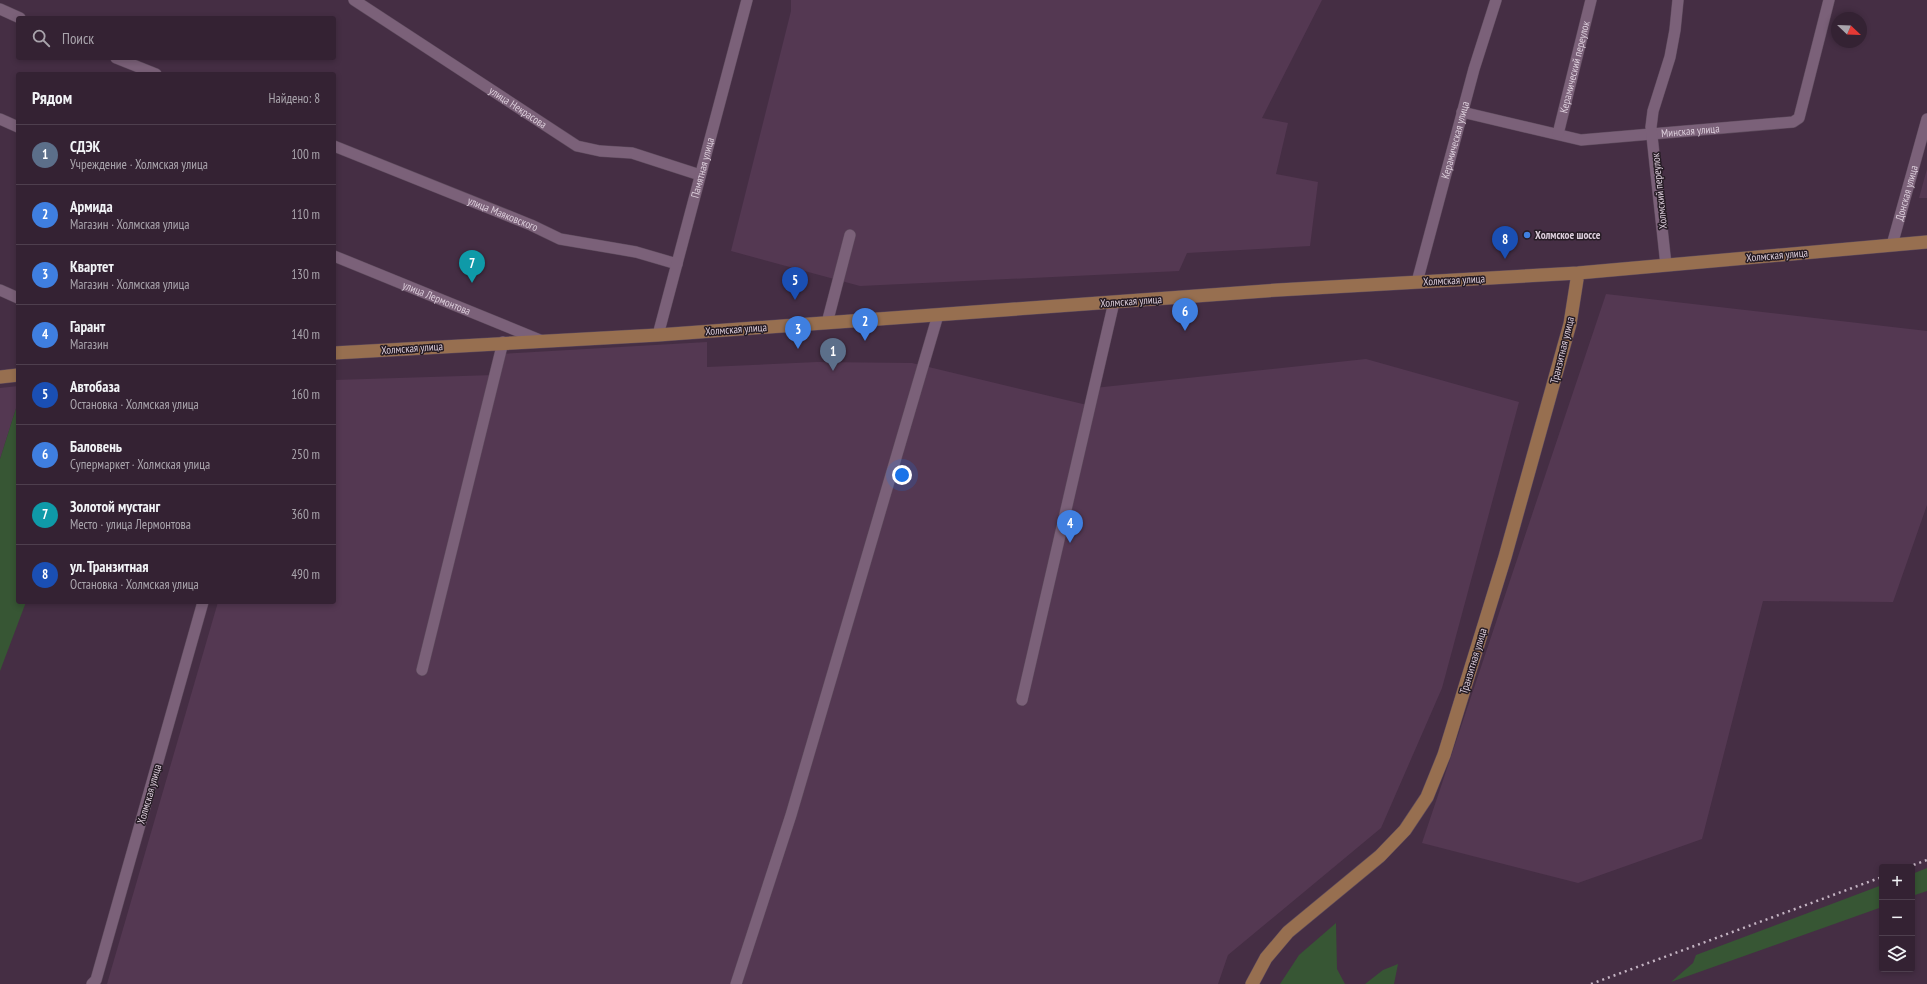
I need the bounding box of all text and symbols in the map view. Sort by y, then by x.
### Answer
north arrow [1831,12,1867,48]
search box [16,16,336,60]
street label: Керамический переулок [1556,19,1593,114]
icon: search [30,27,52,49]
text: Поиск [62,29,94,48]
street label: улица Некрасова [486,83,550,131]
text: Рядом [32,87,72,109]
text: Найдено: 8 [269,90,320,107]
street label: Керамическая улица [1438,100,1472,180]
street label: Минская улица [1661,121,1720,140]
street label: Памятная улица [688,136,717,200]
text: СДЭК [70,137,100,156]
text: 1 [42,146,48,163]
text: 100 m [291,146,320,163]
street label: Холмский переулок [1648,152,1670,230]
text: Учреждение · Холмская улица [70,156,208,173]
street label: Донская улица [1892,164,1921,222]
street label: улица Маяковского [466,193,541,235]
text: Армида [70,197,113,216]
text: 2 [42,206,48,223]
text: 110 m [291,206,320,223]
text: Магазин · Холмская улица [70,216,190,233]
pin: 8 [1492,226,1518,259]
place label: Холмское шоссе [1535,228,1601,242]
marker: Холмское шоссе [1522,230,1532,240]
street label: Холмская улица [1746,245,1808,265]
pin: 7 [459,250,485,283]
text: Квартет [70,257,114,276]
text: 3 [42,266,48,283]
text: 130 m [291,266,320,283]
pin: 5 [782,267,808,300]
street label: Холмская улица [1423,271,1485,289]
text: Магазин · Холмская улица [70,276,190,293]
street label: улица Лермонтова [401,278,473,318]
street label: Холмская улица [1100,292,1162,310]
pin: 6 [1172,298,1198,331]
pin: 2 [852,308,878,341]
street label: Транзитная улица [1547,315,1577,385]
pin: 3 [785,316,811,349]
text: Гарант [70,317,105,336]
street label: Холмская улица [705,320,767,338]
text: 4 [42,326,48,343]
text: 140 m [291,326,320,343]
text: Магазин [70,336,108,353]
pin: 1 [820,338,846,371]
street label: Холмская улица [381,339,443,357]
text: Автобаза [70,377,120,396]
text: 5 [42,386,48,403]
text: 160 m [291,386,320,403]
text: Остановка · Холмская улица [70,396,199,413]
text: Баловень [70,437,122,456]
text: 6 [42,446,48,463]
text: 250 m [291,446,320,463]
text: Супермаркет · Холмская улица [70,456,210,473]
your location [892,465,912,485]
text: Золотой мустанг [70,497,160,516]
text: 7 [42,506,48,523]
text: 360 m [291,506,320,523]
pin: 4 [1057,510,1083,543]
text: Место · улица Лермонтова [70,516,191,533]
text: ул. Транзитная [70,557,149,576]
text: 8 [42,566,48,583]
text: 490 m [291,566,320,583]
text: Остановка · Холмская улица [70,576,199,593]
street label: Транзитная улица [1456,626,1490,696]
street label: Холмская улица [134,762,164,826]
map controls [1879,864,1915,972]
button: + [1879,864,1915,900]
button: − [1879,900,1915,936]
button: layers [1879,936,1915,972]

